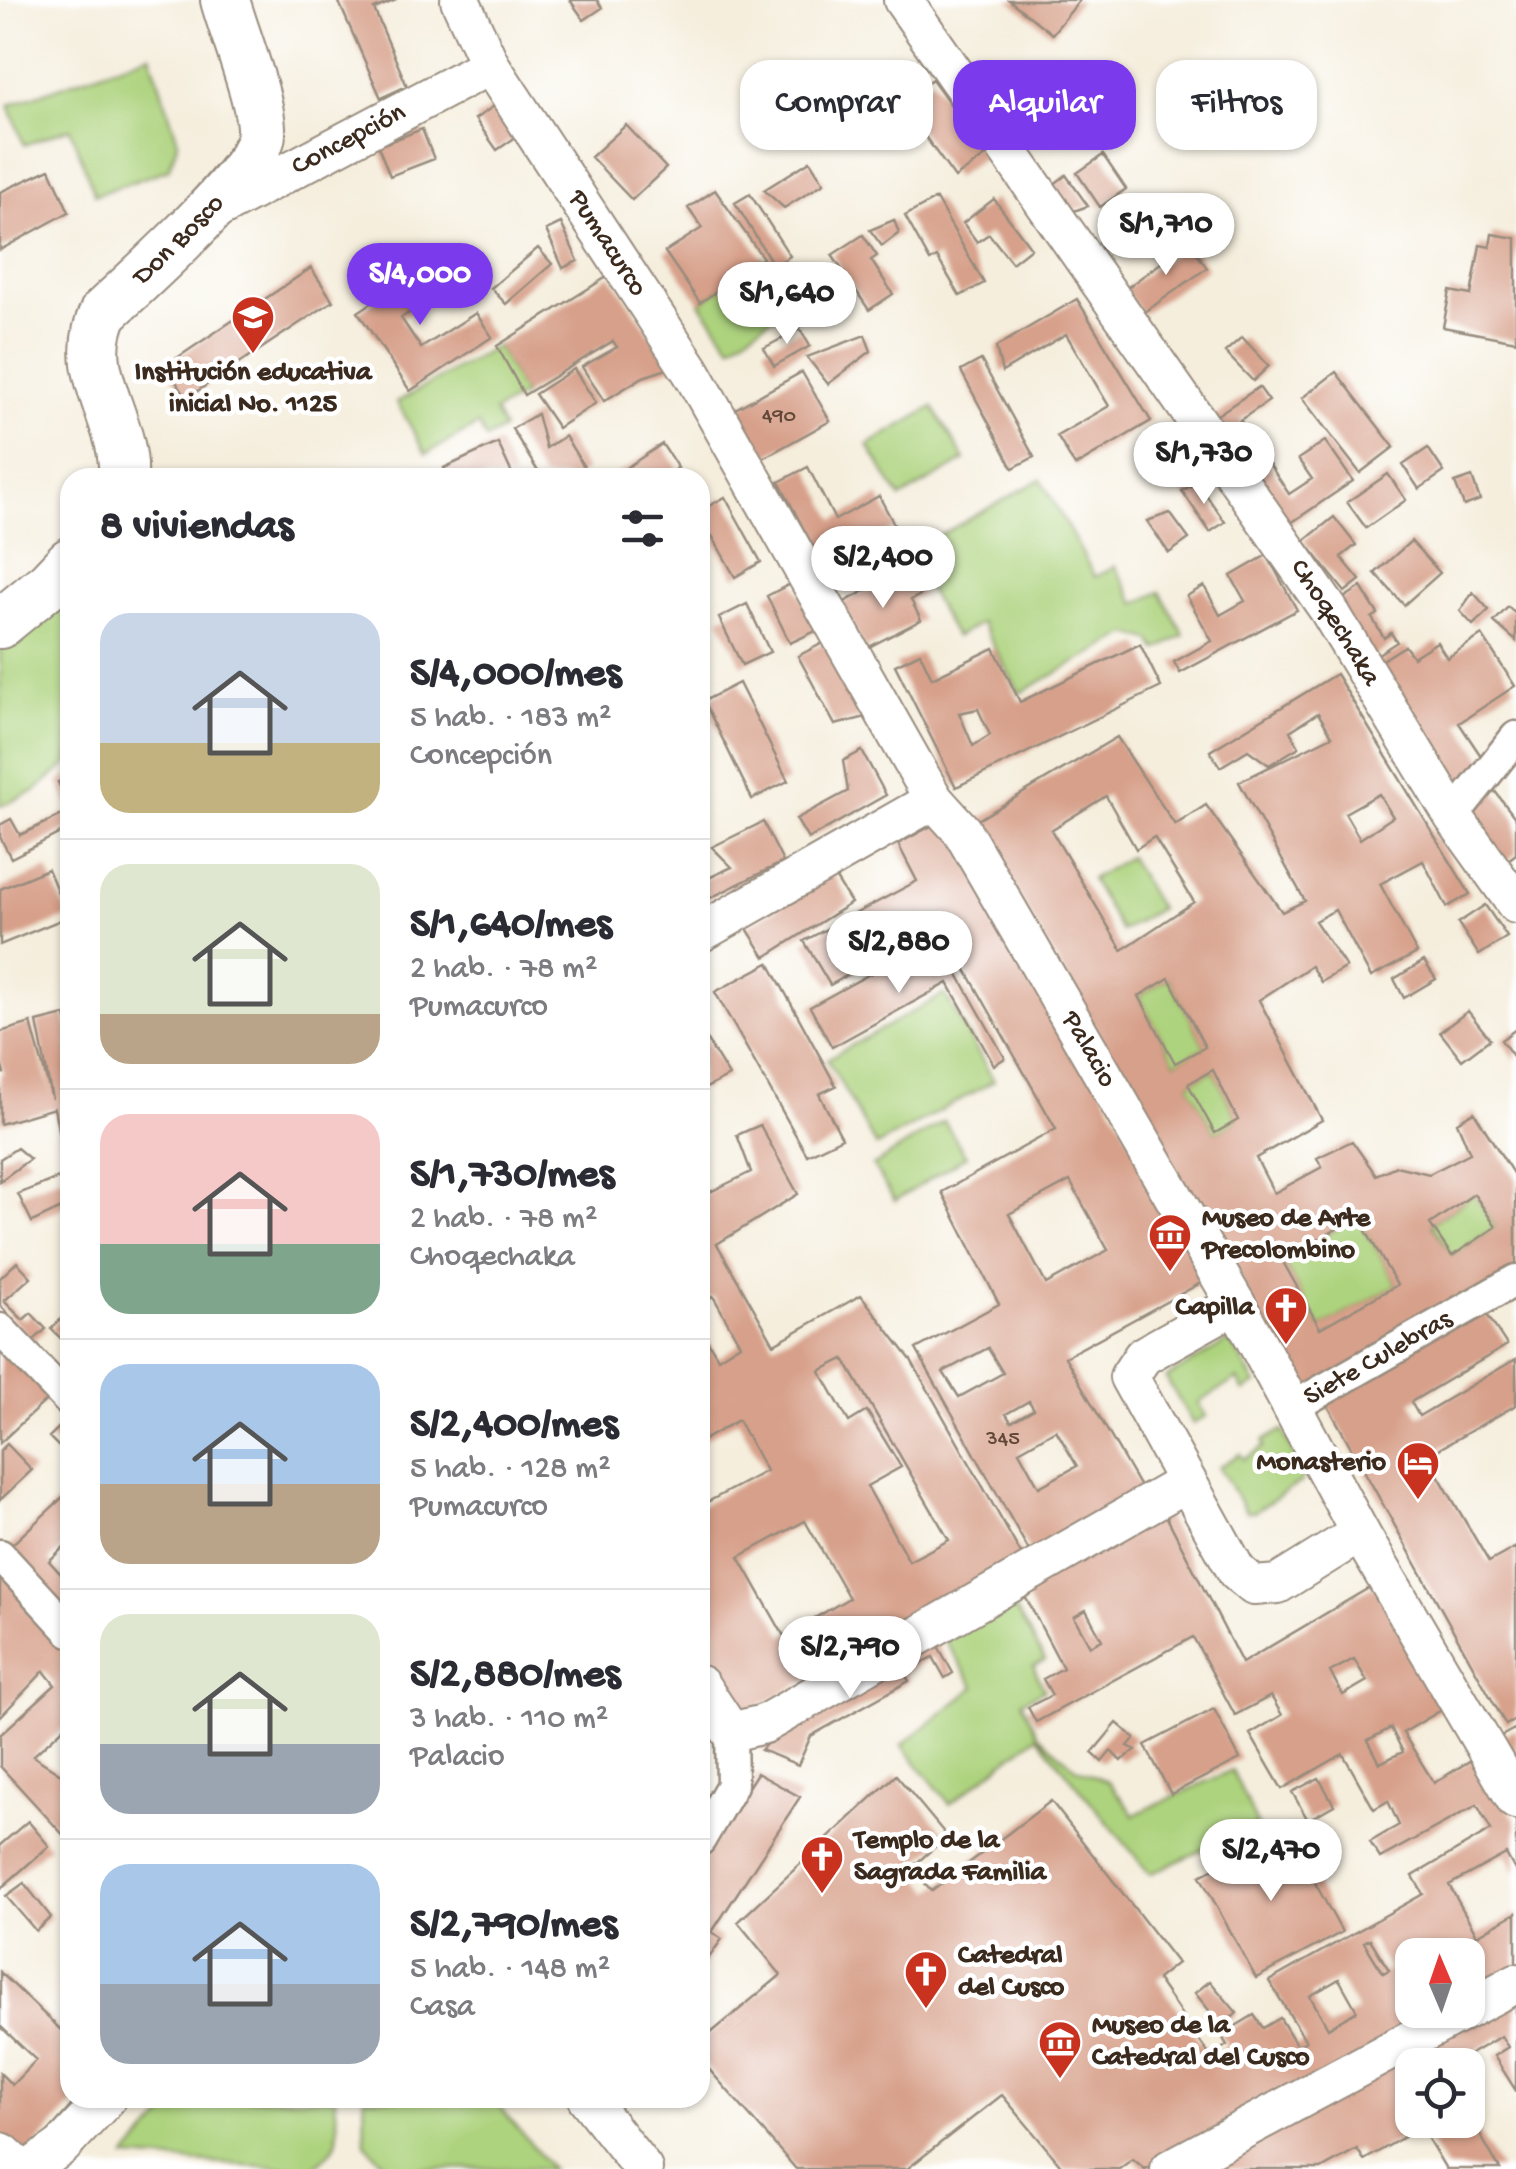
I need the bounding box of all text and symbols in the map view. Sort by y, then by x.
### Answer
chip: Comprar [740,60,933,150]
chip: Alquilar [953,60,1136,150]
chip: Filtros [1156,60,1317,150]
street label: Concepción [286,96,412,183]
street label: Pumacurco [560,183,654,303]
street label: Don Bosco [125,188,232,294]
pin: S/1,710 [1074,193,1258,278]
text: S/1,710 [1119,206,1213,244]
pin: S/4,000 [328,243,512,328]
text: S/4,000 [369,256,471,294]
pin: S/1,640 [695,262,879,347]
text: S/1,640 [739,275,835,313]
school or university icon: Institución educativa inicial No. 1125 [230,294,276,355]
place label: Institución educativa inicial No. 1125 [135,357,373,422]
house number: 490 [762,404,796,430]
pin: S/1,730 [1112,422,1296,507]
text: S/1,730 [1156,435,1252,473]
icon: filters [615,501,670,556]
text: 8 viviendas [100,504,293,553]
pin: S/2,400 [791,526,975,611]
text: S/2,400 [833,539,933,577]
street label: Choqechaka [1282,553,1388,694]
text: S/4,000/mes [410,651,621,700]
icon: home [180,653,300,773]
text: 5 hab. · 183 m² [410,700,612,738]
text: Concepción [410,738,552,776]
text: S/1,640/mes [410,902,612,951]
icon: home [180,904,300,1024]
pin: S/2,880 [807,911,991,996]
text: S/2,880 [848,924,950,962]
text: 2 hab. · 78 m² [410,951,598,989]
text: Pumacurco [410,989,548,1027]
street label: Palacio [1053,1004,1124,1094]
text: S/1,730/mes [410,1152,614,1201]
icon: home [180,1154,300,1274]
text: 2 hab. · 78 m² [410,1201,598,1239]
place label: Museo de Arte Precolombino [1200,1203,1372,1268]
museum icon: Museo de Arte Precolombino [1147,1212,1193,1273]
text: Choqechaka [410,1239,575,1277]
church icon: Capilla [1263,1285,1309,1346]
place label: Capilla [1176,1292,1255,1325]
street label: Siete Culebras [1298,1303,1459,1414]
text: S/2,400/mes [410,1402,618,1451]
icon: home [180,1404,300,1524]
house number: 345 [985,1427,1020,1453]
hotel icon: Monasterio [1395,1440,1441,1501]
place label: Monasterio [1256,1447,1386,1480]
text: 5 hab. · 128 m² [410,1451,611,1489]
text: Pumacurco [410,1489,548,1527]
pin: S/2,790 [758,1616,942,1701]
text: S/2,790 [800,1629,900,1667]
text: S/2,880/mes [410,1652,620,1701]
icon: home [180,1654,300,1774]
text: 3 hab. · 110 m² [410,1701,608,1739]
text: Palacio [410,1739,505,1777]
pin: S/2,470 [1179,1819,1363,1904]
place label: Templo de la Sagrada Familia [852,1825,1048,1890]
text: S/2,470 [1222,1832,1320,1870]
church icon: Templo de la Sagrada Familia [799,1834,845,1895]
text: S/2,790/mes [410,1902,617,1951]
icon: home [180,1904,300,2024]
north arrow [1395,1938,1485,2028]
map controls [1395,1938,1485,2138]
place label: Catedral del Cusco [958,1940,1065,2005]
church icon: Catedral del Cusco [903,1949,949,2010]
text: 5 hab. · 148 m² [410,1951,610,1989]
text: Casa [410,1989,475,2027]
place label: Museo de la Catedral del Cusco [1092,2010,1310,2075]
museum icon: Museo de la Catedral del Cusco [1037,2019,1083,2080]
button: locate [1395,2048,1485,2138]

